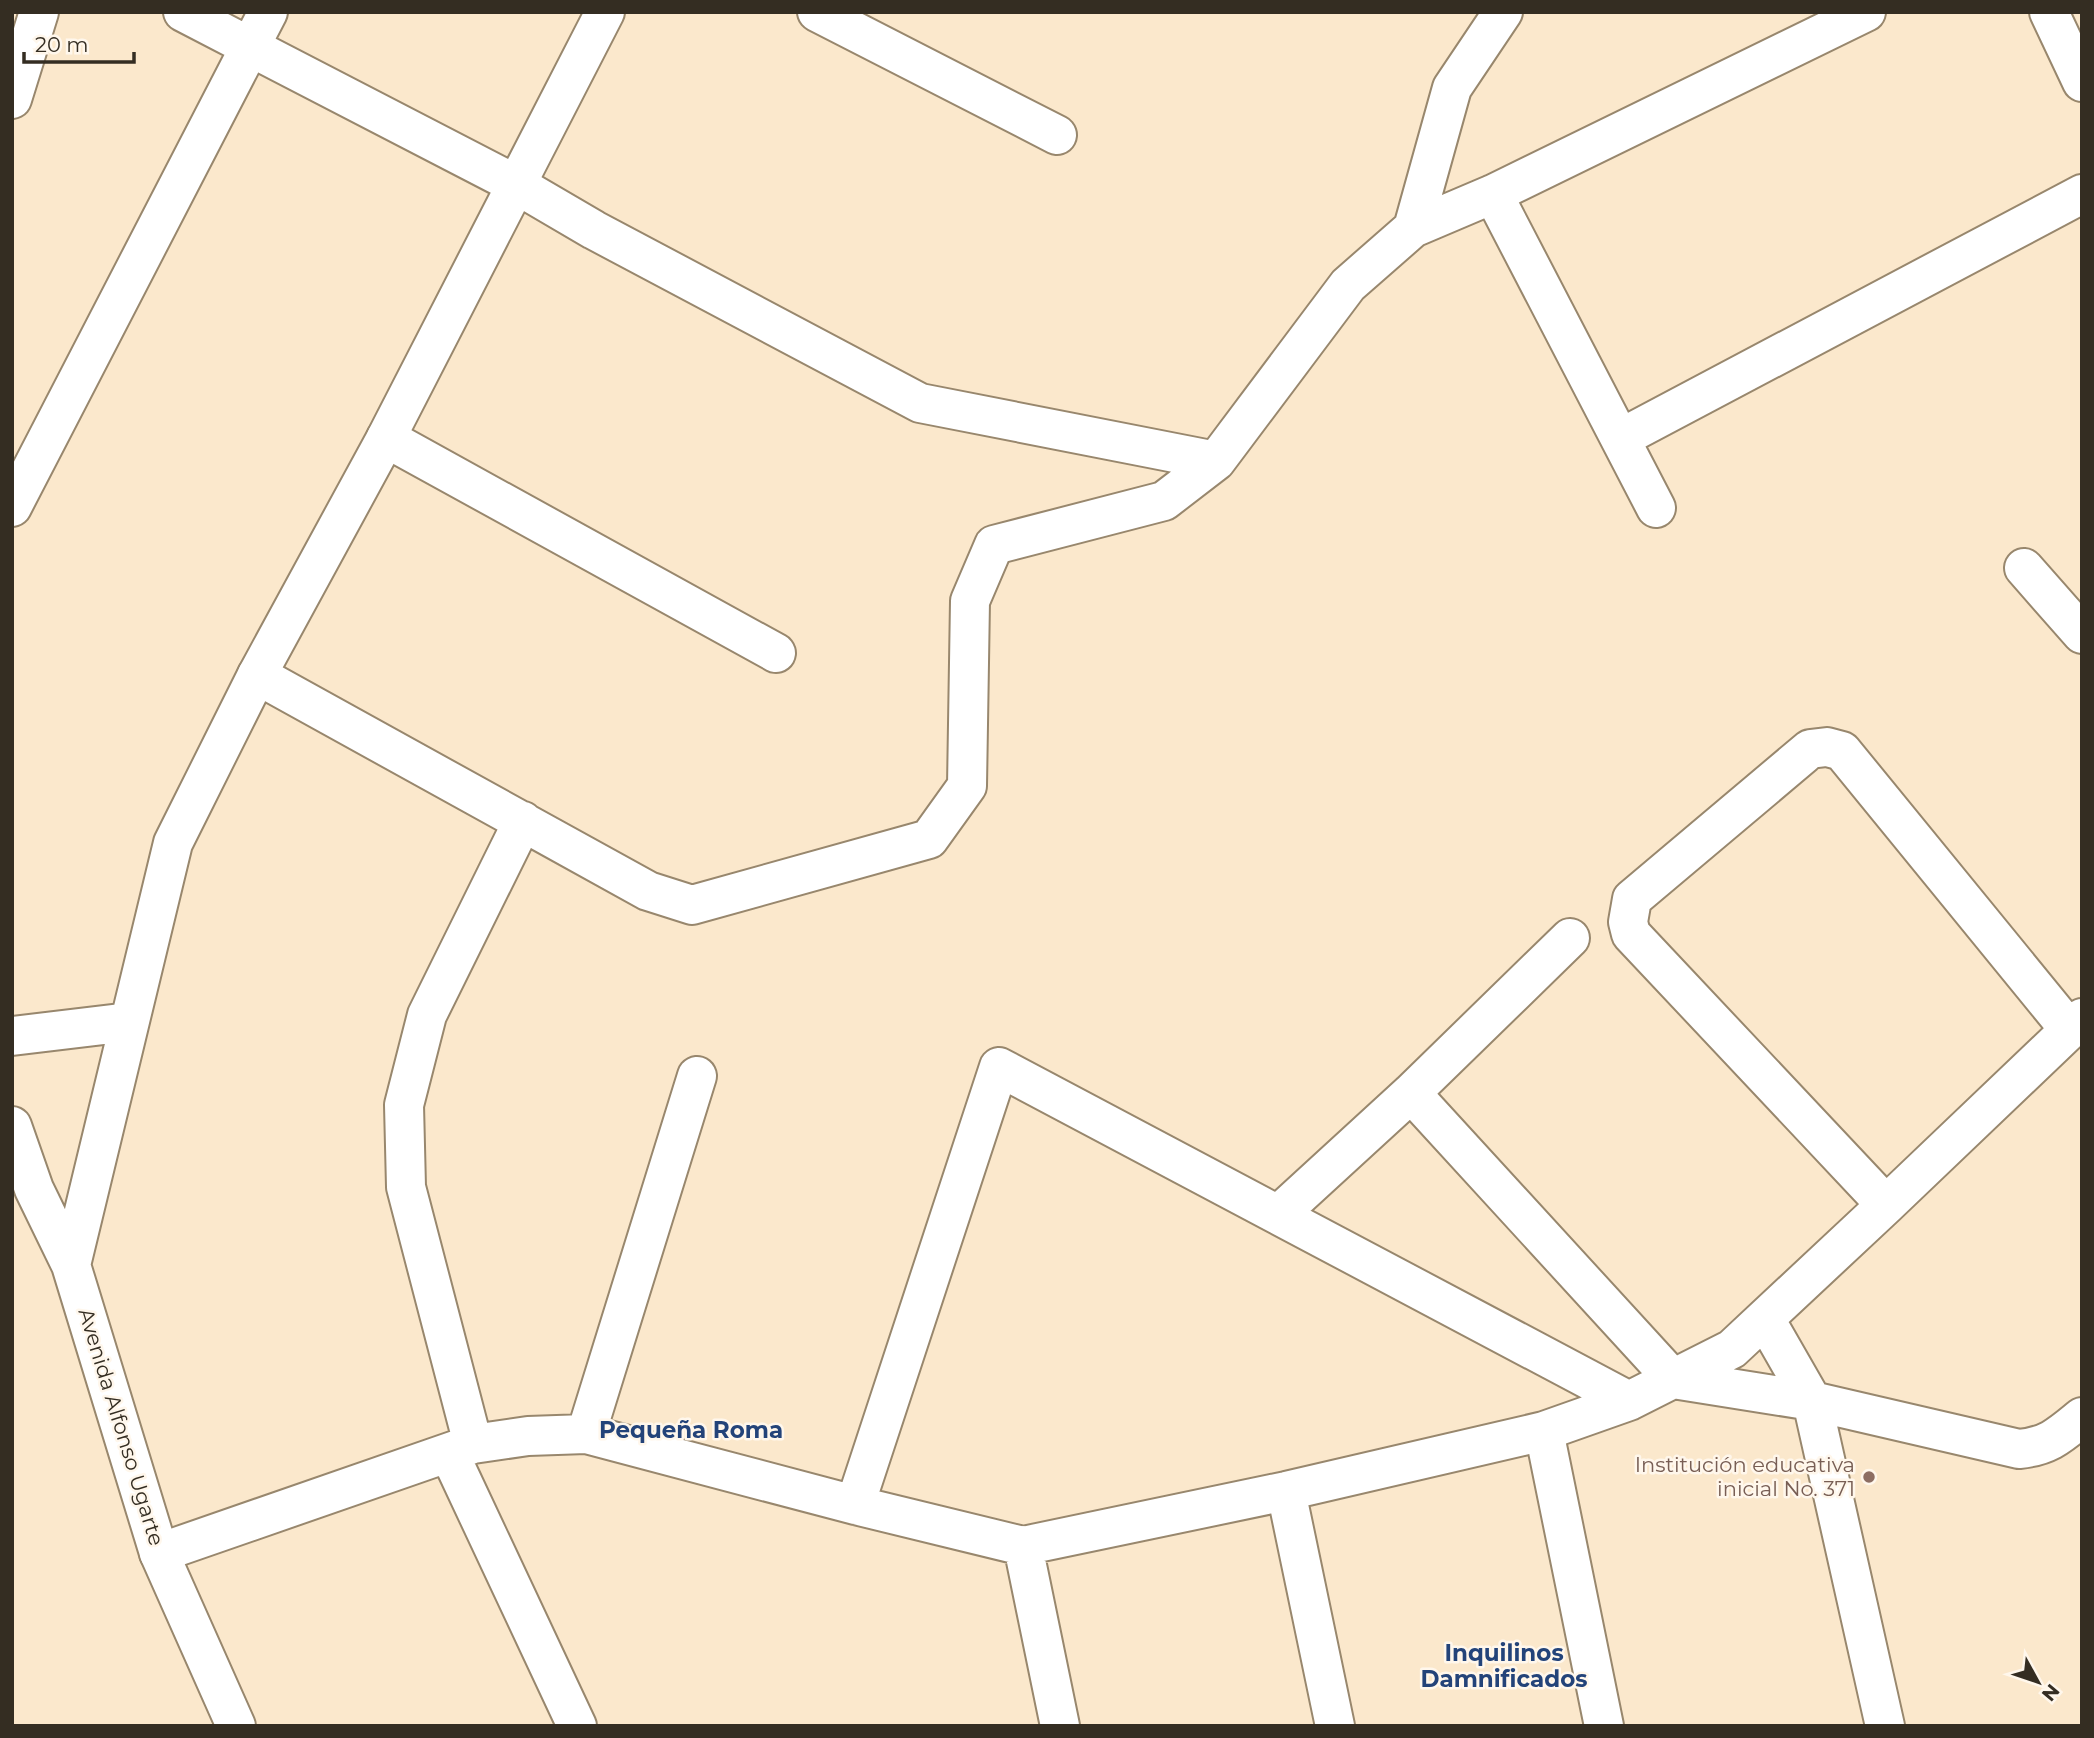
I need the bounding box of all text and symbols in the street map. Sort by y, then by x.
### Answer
scale bar [24,21,135,65]
text: 20 m [35,32,89,57]
street label: Avenida Alfonso Ugarte [73,1305,170,1549]
district label: Pequeña Roma [599,1416,783,1444]
place label: Institución educativa inicial No. 371 [1635,1452,1855,1501]
marker: Institución educativa inicial No. 371 [1861,1469,1877,1485]
district label: Inquilinos Damnificados [1420,1639,1588,1693]
north arrow [2003,1647,2073,1717]
text: N [2037,1679,2064,1706]

